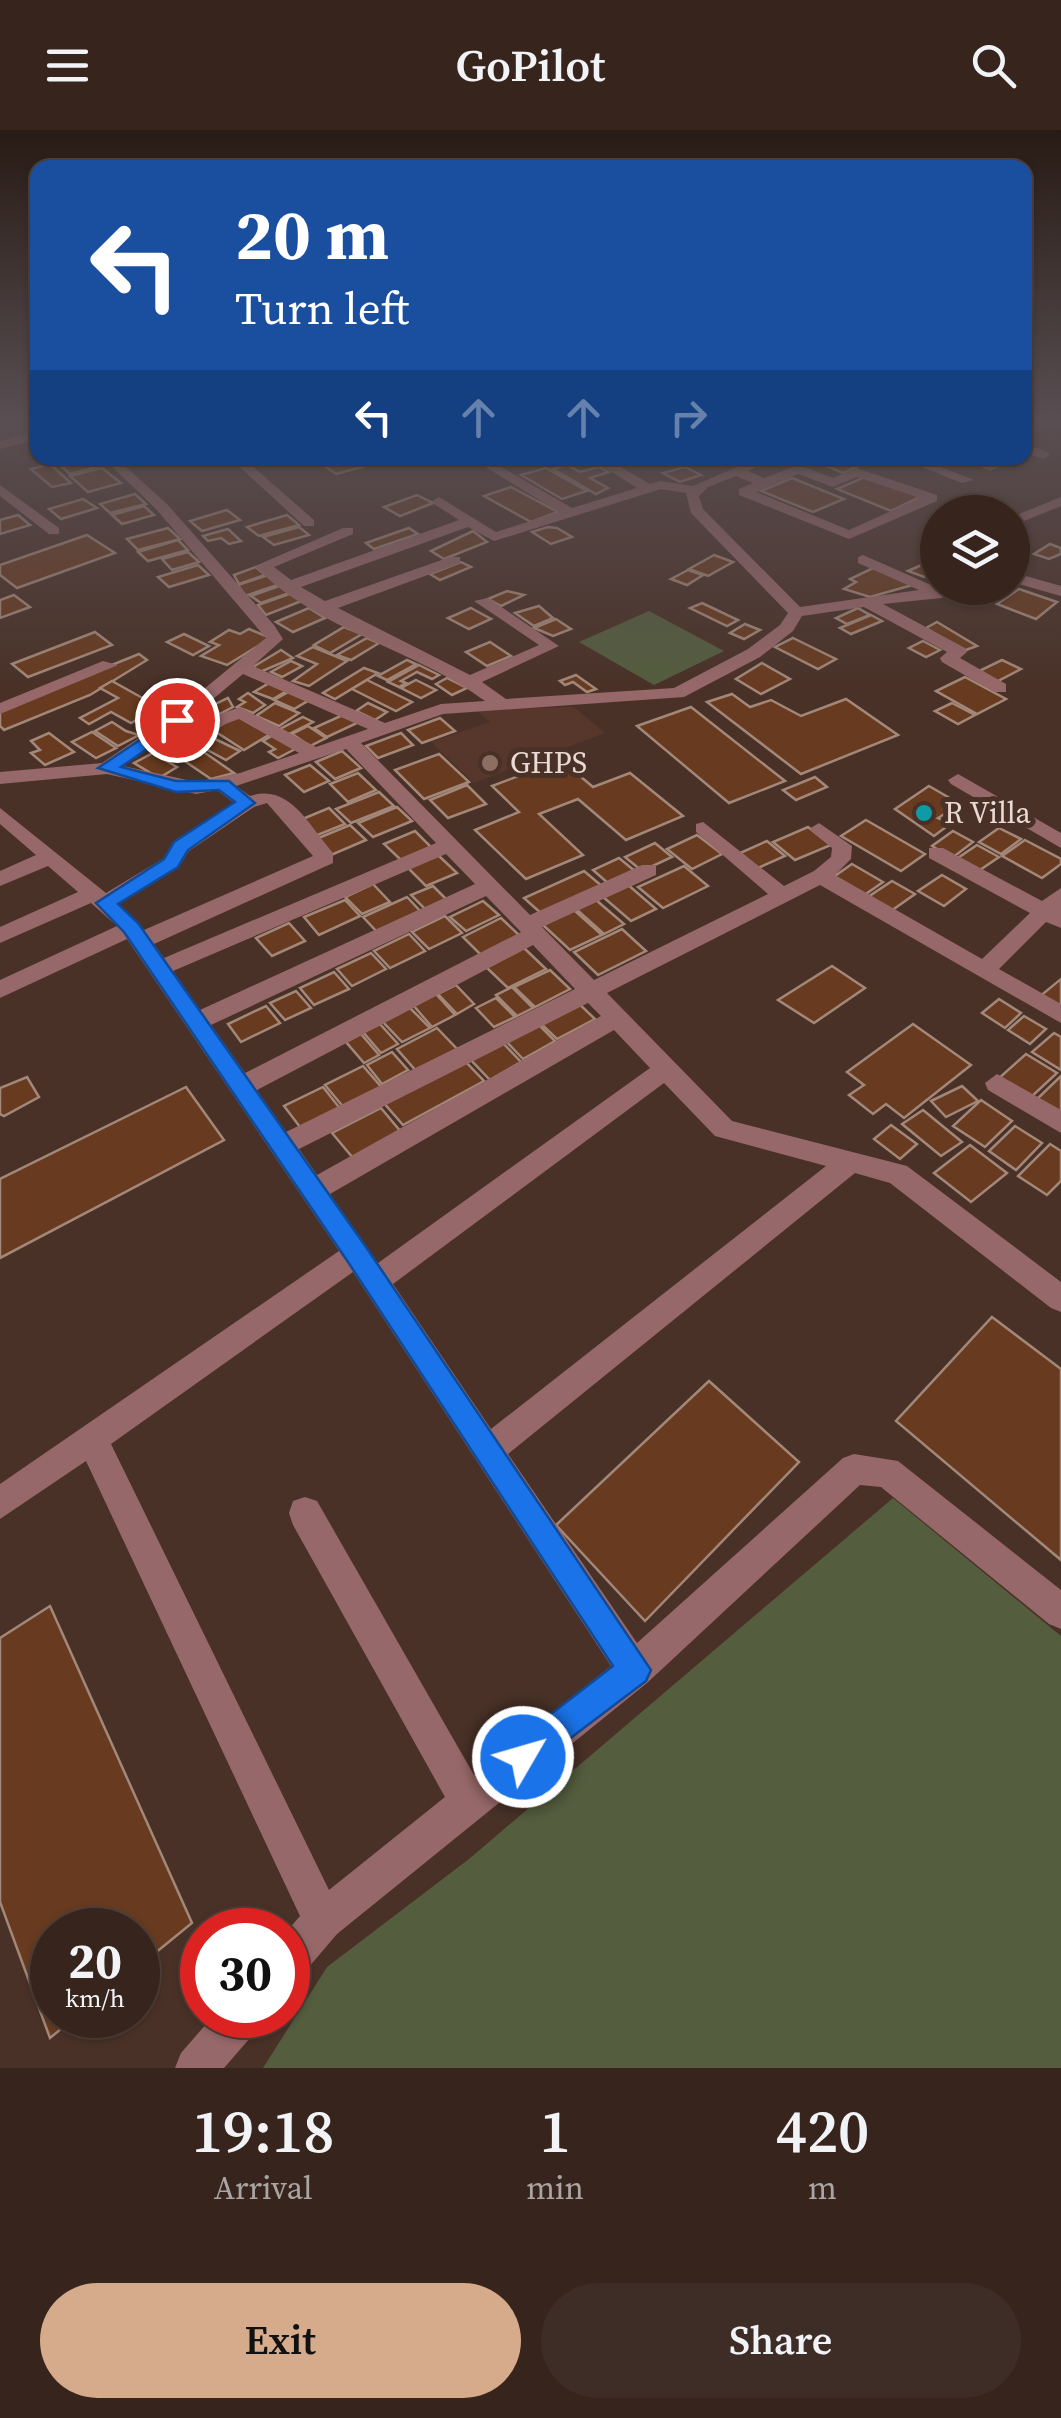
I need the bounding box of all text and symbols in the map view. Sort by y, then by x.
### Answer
text: GoPilot [456,34,605,96]
icon: menu [40,38,95,93]
icon: search [966,38,1021,93]
text: 20 m [235,186,389,282]
icon: left [70,200,200,330]
text: Turn left [235,277,409,339]
icon: left [346,390,401,445]
icon: ahead [451,390,506,445]
icon: ahead [556,390,611,445]
icon: right [661,390,716,445]
map controls [920,495,1030,605]
button: layers [920,495,1030,605]
pin [135,678,220,763]
icon: arrive [150,693,205,748]
place label: GHPS [510,742,587,783]
marker: GHPS [479,752,501,774]
place label: R Villa [944,792,1031,833]
marker: R Villa [913,802,935,824]
position arrow [471,1705,575,1809]
speed limit sign: 30 [180,1908,310,2038]
text: 20 [68,1926,122,1995]
text: km/h [65,1981,125,2015]
text: 19:18 [192,2090,335,2172]
text: 1 [540,2090,571,2172]
text: 420 [776,2090,869,2172]
text: Arrival [214,2166,313,2210]
text: min [526,2166,584,2210]
text: m [808,2166,837,2210]
button: Exit [40,2283,521,2398]
button: Share [541,2283,1021,2398]

